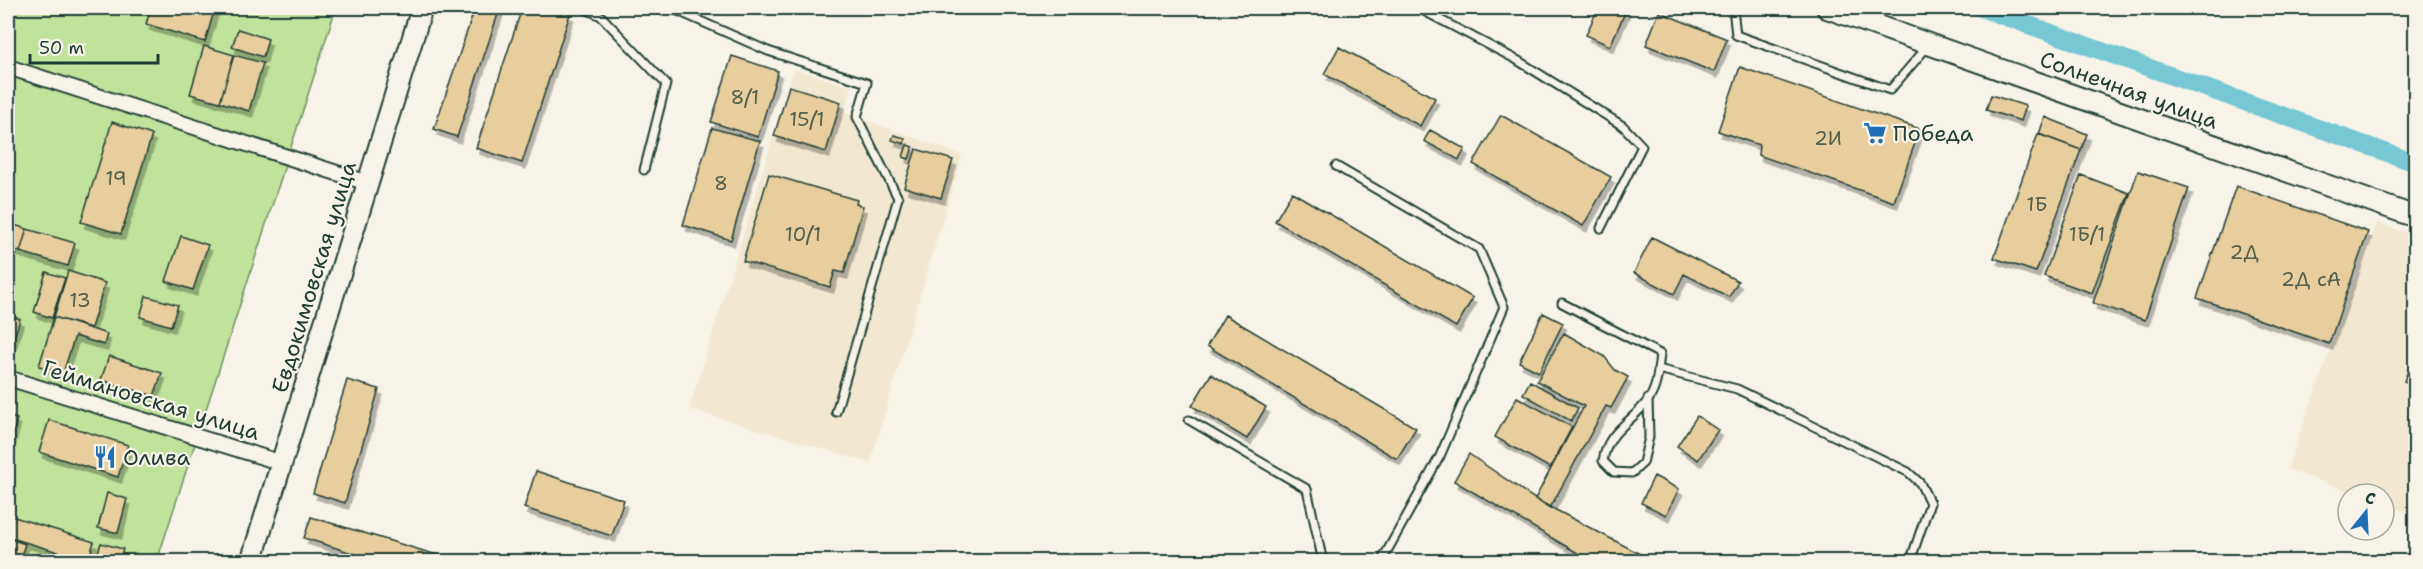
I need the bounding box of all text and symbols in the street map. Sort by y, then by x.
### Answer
scale bar [30,27,158,65]
text: 50 m [39,36,84,60]
street label: Солнечная улица [2036,44,2222,136]
house number: 8/1 [731,84,759,110]
house number: 15/1 [789,106,825,132]
place label: Победа [1893,119,1974,148]
supermarket icon: Победа [1862,120,1888,146]
house number: 2И [1814,125,1842,151]
street label: Евдокимовская улица [265,157,363,396]
house number: 19 [105,165,127,191]
house number: 8 [714,170,728,196]
house number: 1Б [2026,191,2048,217]
house number: 10/1 [785,221,821,247]
house number: 1Б/1 [2069,221,2105,247]
house number: 2Д [2229,239,2259,265]
house number: 2Д сА [2281,266,2341,292]
house number: 13 [69,287,91,313]
street label: Геймановская улица [39,353,263,447]
place label: Олива [123,443,191,472]
restaurant icon: Олива [92,444,118,470]
north arrow [2336,482,2396,542]
text: С [2363,487,2379,510]

